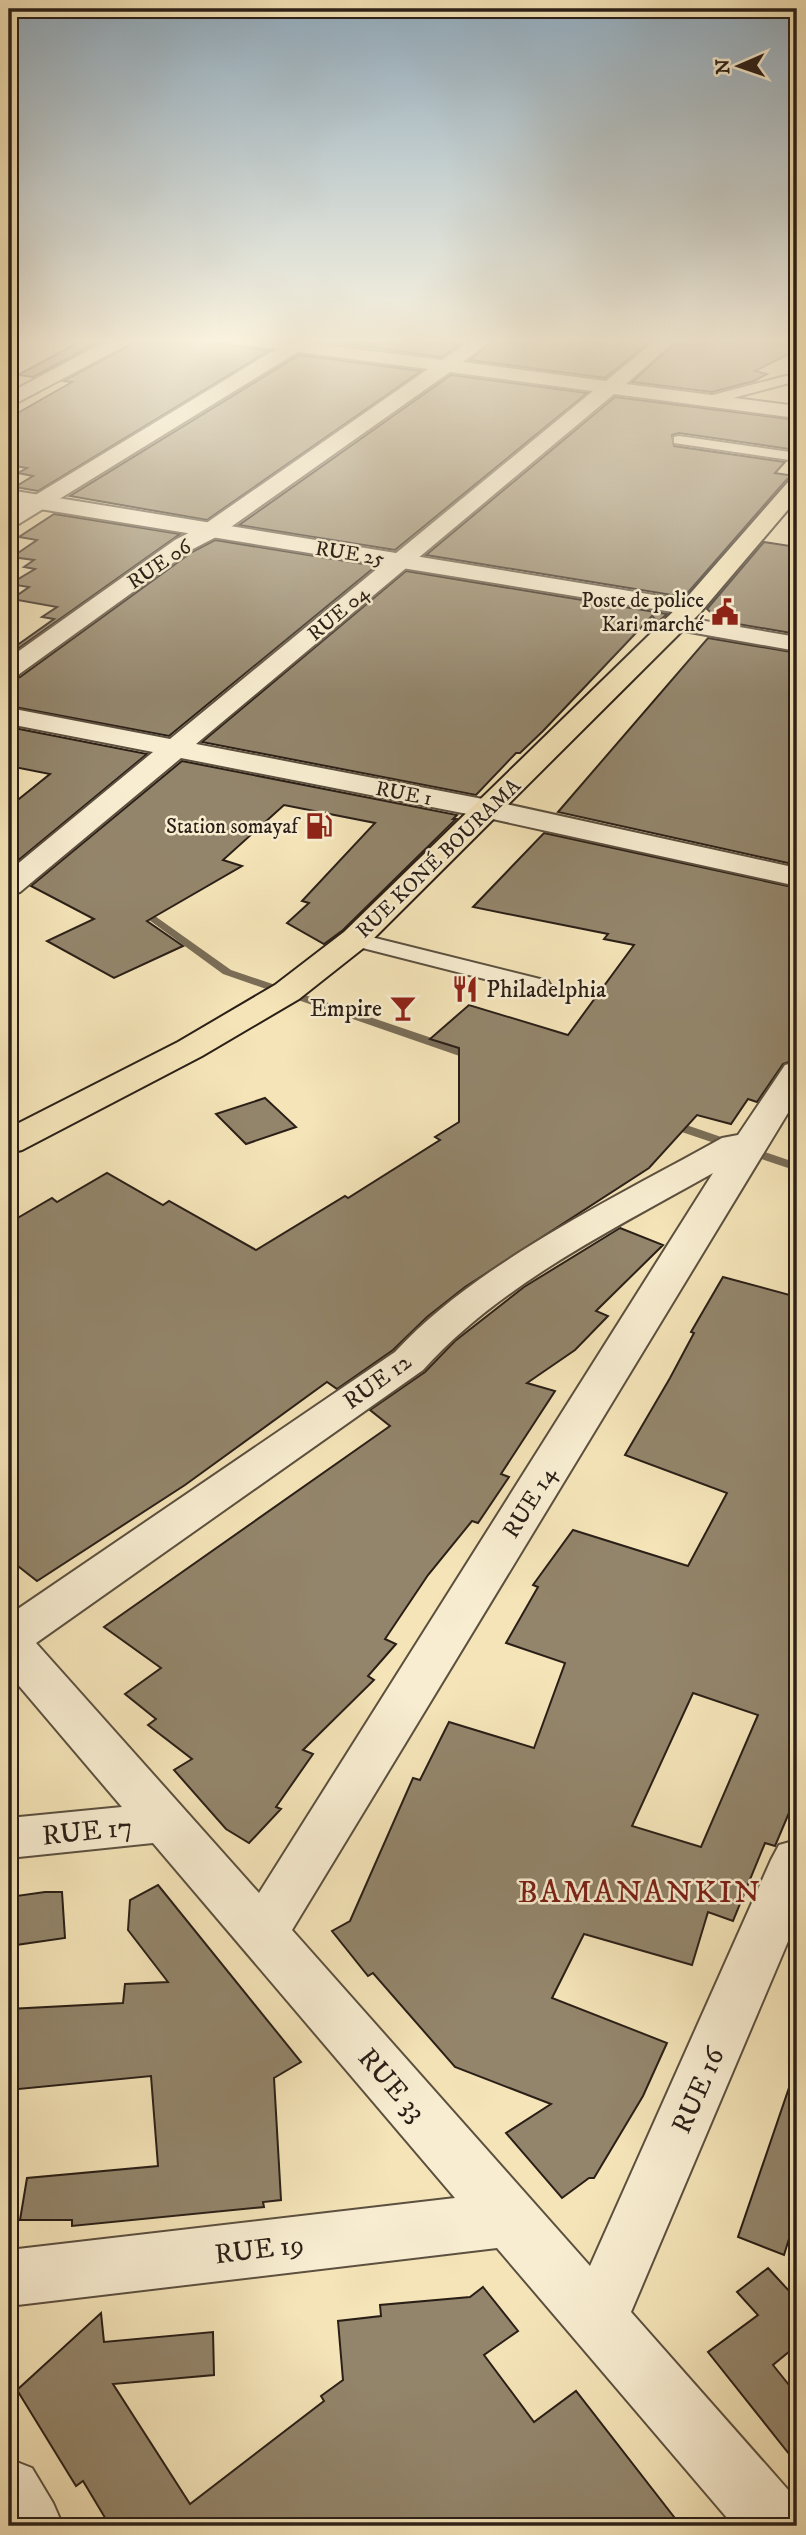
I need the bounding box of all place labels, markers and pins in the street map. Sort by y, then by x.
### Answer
place label: Poste de police Kari marché [581,588,704,638]
public building icon: Poste de police Kari marché [710,597,740,627]
fuel station icon: Station somayaf [304,811,334,841]
place label: Station somayaf [166,814,301,840]
restaurant icon: Philadelphia [450,974,480,1004]
place label: Philadelphia [486,975,607,1005]
bar icon: Empire [388,993,418,1023]
place label: Empire [310,994,382,1024]

